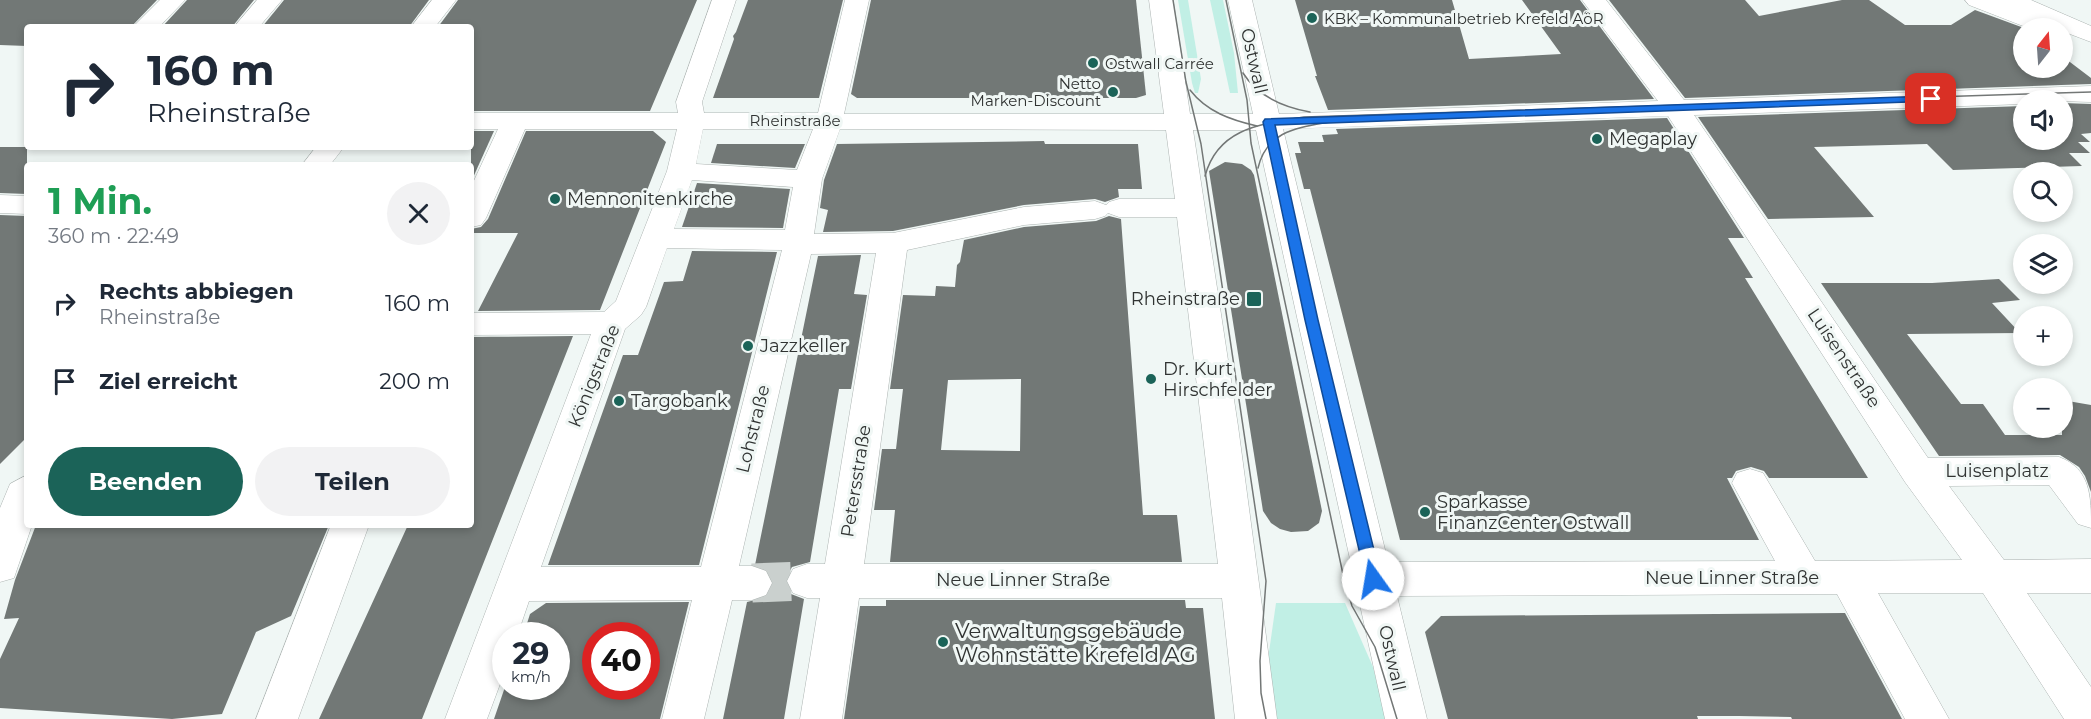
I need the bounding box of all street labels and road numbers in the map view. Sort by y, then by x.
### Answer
street label: Ostwall [1236,26,1272,96]
street label: Rheinstraße [750,111,840,130]
street label: Luisenstraße [1803,304,1885,412]
street label: Königstraße [563,321,625,431]
street label: Lohstraße [731,383,775,475]
street label: Petersstraße [836,423,876,539]
street label: Luisenplatz [1945,460,2049,482]
street label: Neue Linner Straße [1645,567,1819,589]
street label: Neue Linner Straße [936,569,1110,591]
street label: Ostwall [1374,623,1410,693]

